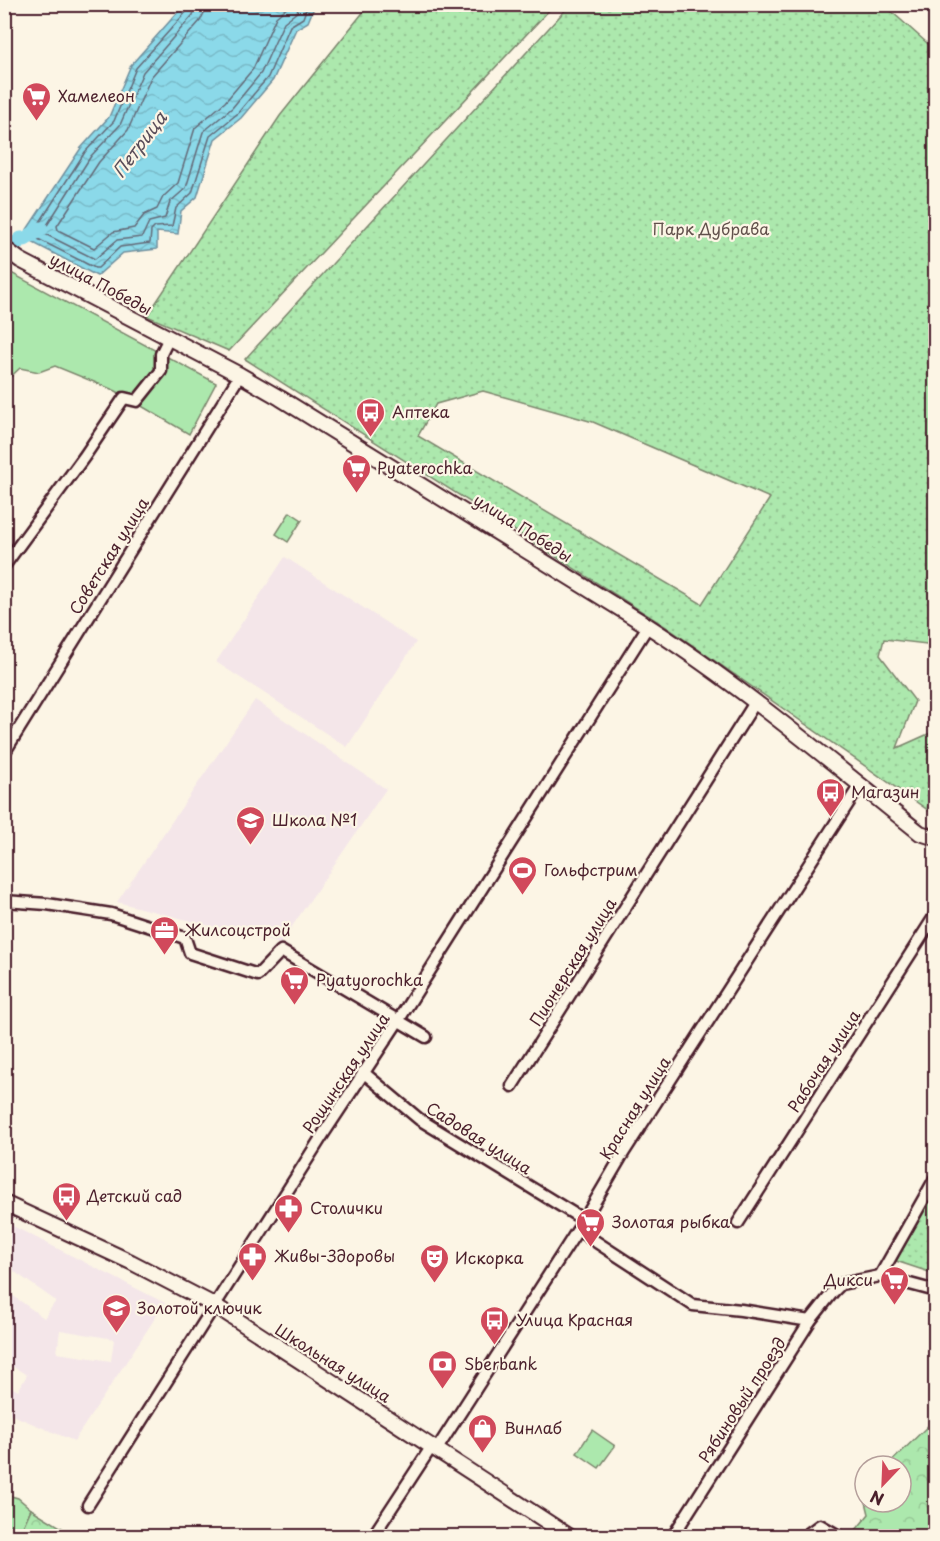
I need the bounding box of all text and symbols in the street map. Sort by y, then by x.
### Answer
supermarket icon: Хамелеон [21,80,53,122]
place label: Хамелеон [58,83,135,107]
water label: Петрица [105,105,173,183]
park label: Парк Дубрава [653,216,769,240]
street label: улица Победы [46,246,157,320]
bus stop icon: Аптека [355,396,387,438]
place label: Аптека [392,399,449,423]
supermarket icon: Pyaterochka [340,452,372,494]
place label: Pyaterochka [377,455,472,479]
street label: улица Победы [469,487,578,567]
street label: Советская улица [62,492,154,619]
bus stop icon: Магазин [814,776,846,818]
place label: Магазин [851,779,920,803]
school or university icon: Школа №1 [235,804,267,846]
place label: Школа №1 [272,807,357,831]
sports icon: Гольфстрим [507,854,539,896]
place label: Гольфстрим [544,857,638,881]
street label: Пионерская улица [523,893,621,1030]
office icon: Жилсоцстрой [148,914,180,956]
place label: Жилсоцстрой [184,917,291,941]
supermarket icon: Pyatyorochka [279,964,311,1006]
place label: Pyatyorochka [316,967,423,991]
street label: Рабочая улица [781,1005,865,1116]
street label: Рощинская улица [296,1007,394,1137]
street label: Красная улица [593,1051,675,1164]
street label: Садовая улица [422,1095,537,1179]
bus stop icon: Детский сад [50,1180,82,1222]
place label: Детский сад [86,1183,182,1207]
pharmacy icon: Столички [273,1192,305,1234]
place label: Столички [310,1195,383,1219]
supermarket icon: Золотая рыбка [575,1206,607,1248]
place label: Золотая рыбка [612,1209,730,1233]
pharmacy icon: Живы-Здоровы [237,1240,269,1282]
theatre icon: Искорка [418,1242,450,1284]
place label: Живы-Здоровы [274,1243,395,1267]
place label: Искорка [455,1245,523,1269]
supermarket icon: Дикси [878,1264,910,1306]
place label: Дикси [823,1267,873,1291]
school or university icon: Золотой ключик [100,1292,132,1334]
place label: Золотой ключик [137,1295,262,1319]
bus stop icon: Улица Красная [479,1304,511,1346]
place label: Улица Красная [516,1307,633,1331]
street label: Школьная улица [271,1317,396,1408]
street label: Рябиновый проезд [691,1332,791,1467]
bank icon: Sberbank [427,1348,459,1390]
place label: Sberbank [464,1351,538,1375]
shop icon: Винлаб [467,1412,499,1454]
place label: Винлаб [504,1415,562,1439]
north arrow [853,1454,913,1514]
text: N [866,1485,887,1512]

